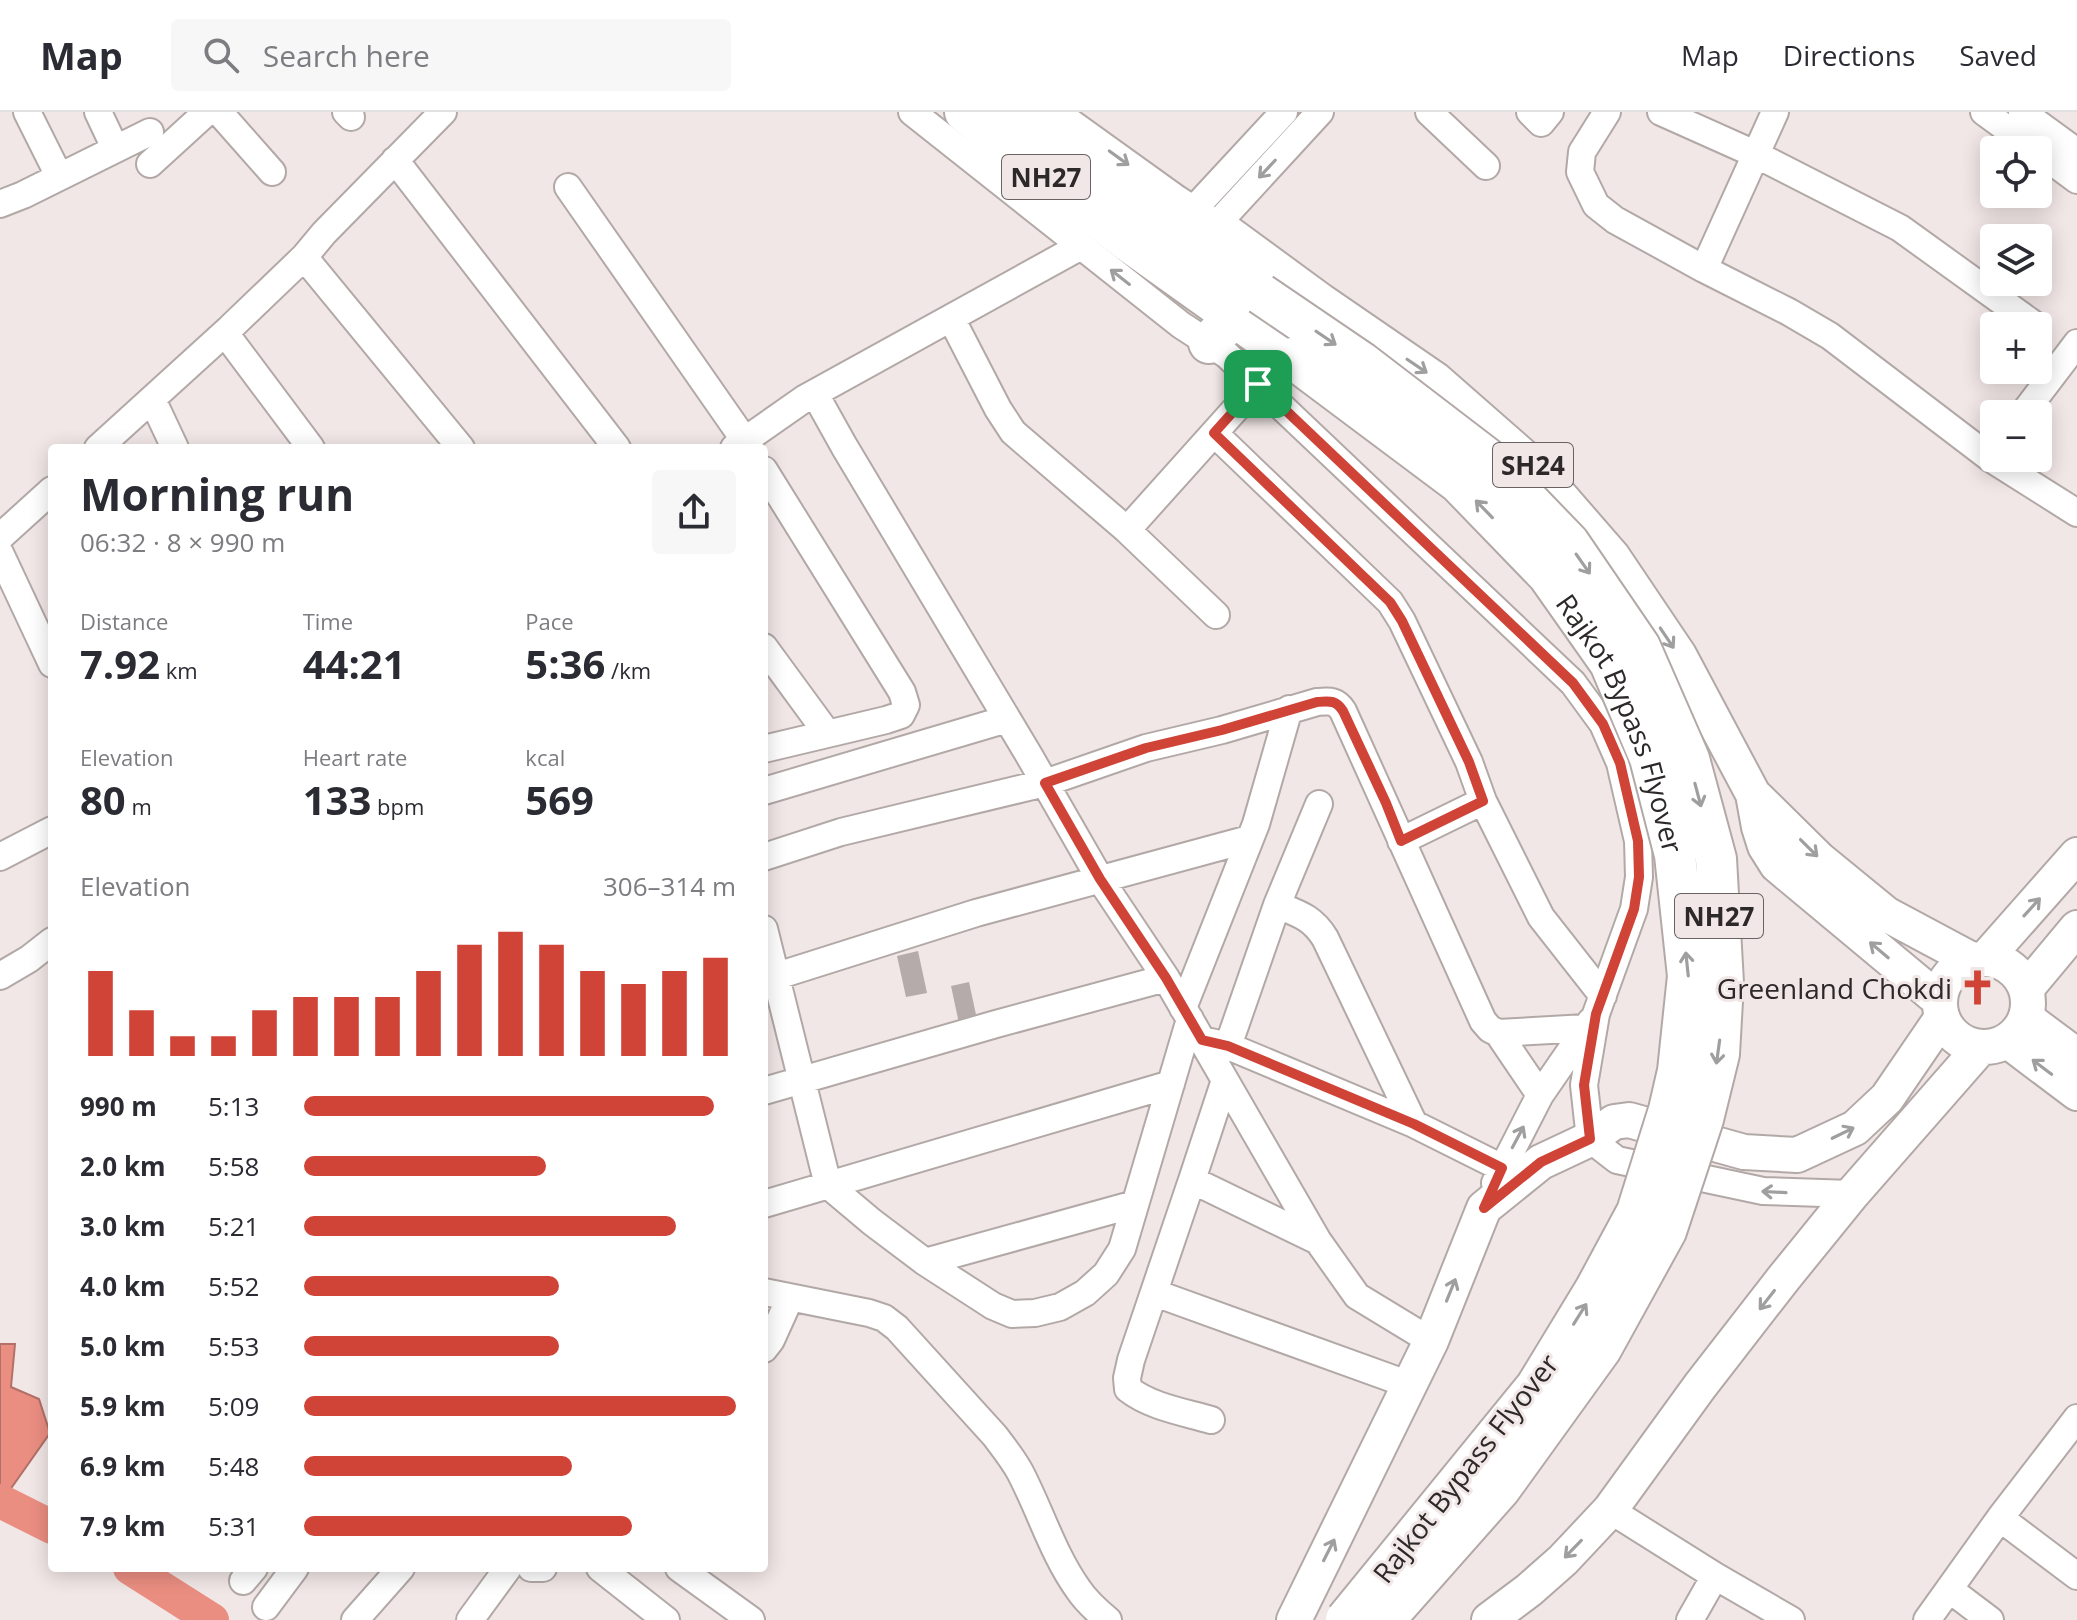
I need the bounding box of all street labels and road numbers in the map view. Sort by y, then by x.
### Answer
road number: NH27 [1002,155,1090,199]
road number: SH24 [1493,443,1573,487]
street label: Rajkot Bypass Flyover [1548,586,1693,857]
road number: NH27 [1675,894,1763,938]
street label: Rajkot Bypass Flyover [1364,1345,1567,1590]

